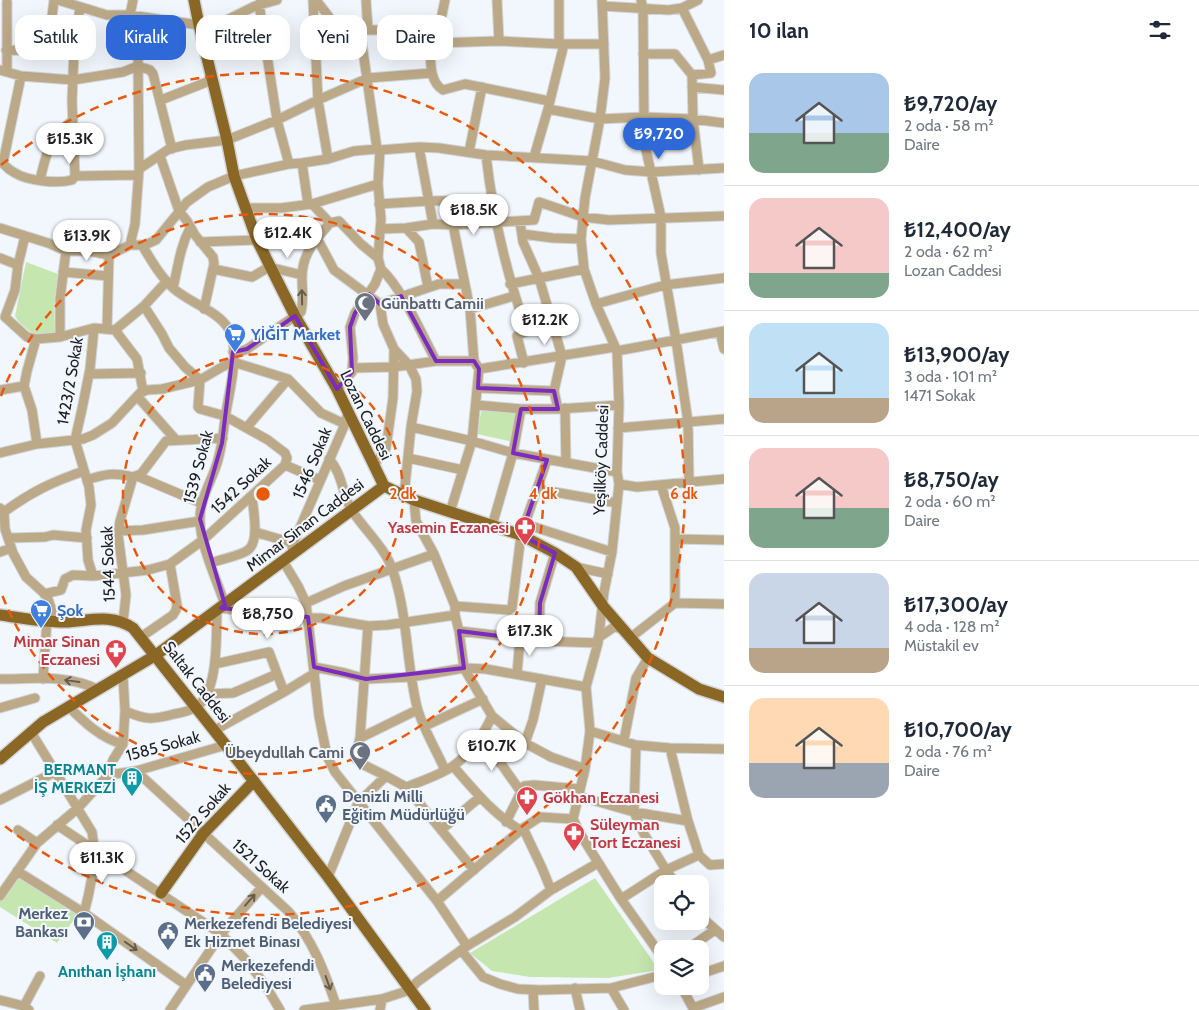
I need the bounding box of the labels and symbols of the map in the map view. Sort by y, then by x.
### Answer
pin: ₺9,720 [618,118,700,160]
pin: ₺15.3K [29,122,111,165]
pin: ₺18.5K [433,194,515,236]
pin: ₺12.4K [247,216,329,259]
pin: ₺13.9K [46,220,128,262]
one-way arrow [297,290,307,306]
mosque icon: Günbattı Camii [353,291,377,322]
place label: Günbattı Camii [381,294,484,313]
pin: ₺12.2K [504,304,586,346]
supermarket icon: YİĞİT Market [223,322,247,353]
place label: YİĞİT Market [250,325,341,344]
street label: 1423/2 Sokak [53,335,87,426]
street label: Lozan Caddesi [336,367,396,463]
street label: Yeşilköy Caddesi [590,405,612,516]
street label: 1546 Sokak [288,424,336,502]
street label: 1539 Sokak [179,427,217,506]
street label: 1542 Sokak [207,452,276,518]
street label: Mimar Sinan Caddesi [243,475,367,575]
centre of rings [254,485,272,503]
text: 2 dk [389,485,417,503]
text: 4 dk [529,485,558,503]
text: 6 dk [670,485,699,503]
pharmacy icon: Yasemin Eczanesi [513,515,537,546]
place label: Yasemin Eczanesi [387,518,509,537]
street label: 1544 Sokak [97,525,119,602]
supermarket icon: Şok [29,598,53,629]
pin: ₺8,750 [227,598,309,640]
place label: Şok [57,601,83,620]
pin: ₺17.3K [489,614,571,657]
place label: Mimar Sinan Eczanesi [13,632,100,669]
pharmacy icon: Mimar Sinan Eczanesi [104,638,128,669]
street label: Saltak Caddesi [159,638,235,726]
one-way arrow [64,676,80,686]
street label: 1585 Sokak [124,727,203,765]
pin: ₺10.7K [451,730,533,772]
mosque icon: Übeydullah Cami [348,740,372,771]
place label: Übeydullah Cami [225,743,344,762]
place label: BERMANT İŞ MERKEZİ [34,760,116,797]
building icon: BERMANT İŞ MERKEZİ [120,766,144,797]
street label: 1522 Sokak [171,778,235,847]
pharmacy icon: Gökhan Eczanesi [515,785,539,816]
place label: Denizli Milli Eğitim Müdürlüğü [342,787,465,824]
place label: Gökhan Eczanesi [543,788,659,807]
public building icon: Denizli Milli Eğitim Müdürlüğü [314,793,338,824]
place label: Süleyman Tort Eczanesi [590,815,681,852]
pharmacy icon: Süleyman Tort Eczanesi [562,821,586,852]
street label: 1521 Sokak [228,835,294,897]
pin: ₺11.3K [61,842,143,884]
one-way arrow [245,894,256,907]
place label: Merkez Bankası [15,904,68,941]
bank icon: Merkez Bankası [72,910,96,941]
place label: Merkezefendi Belediyesi Ek Hizmet Binası [184,914,352,951]
public building icon: Merkezefendi Belediyesi Ek Hizmet Binası [156,920,180,951]
building icon: Anıthan İşhanı [95,930,119,961]
one-way arrow [124,941,138,951]
place label: Merkezefendi Belediyesi [221,956,314,993]
place label: Anıthan İşhanı [58,962,156,981]
public building icon: Merkezefendi Belediyesi [193,962,217,993]
one-way arrow [324,975,334,991]

